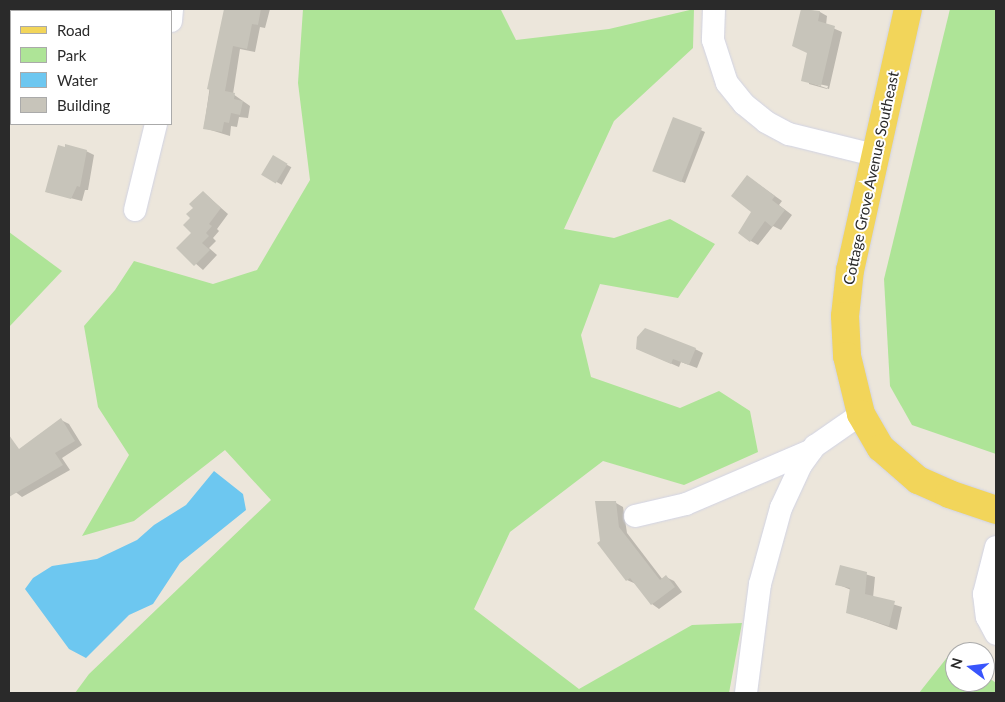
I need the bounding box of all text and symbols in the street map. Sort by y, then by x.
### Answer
legend [10,10,172,125]
text: Road [57,21,90,39]
text: Park [57,46,86,64]
street label: Cottage Grove Avenue Southeast [839,69,903,287]
text: Water [57,71,98,89]
text: Building [57,96,110,114]
north arrow [945,642,995,692]
text: N [946,656,966,671]

